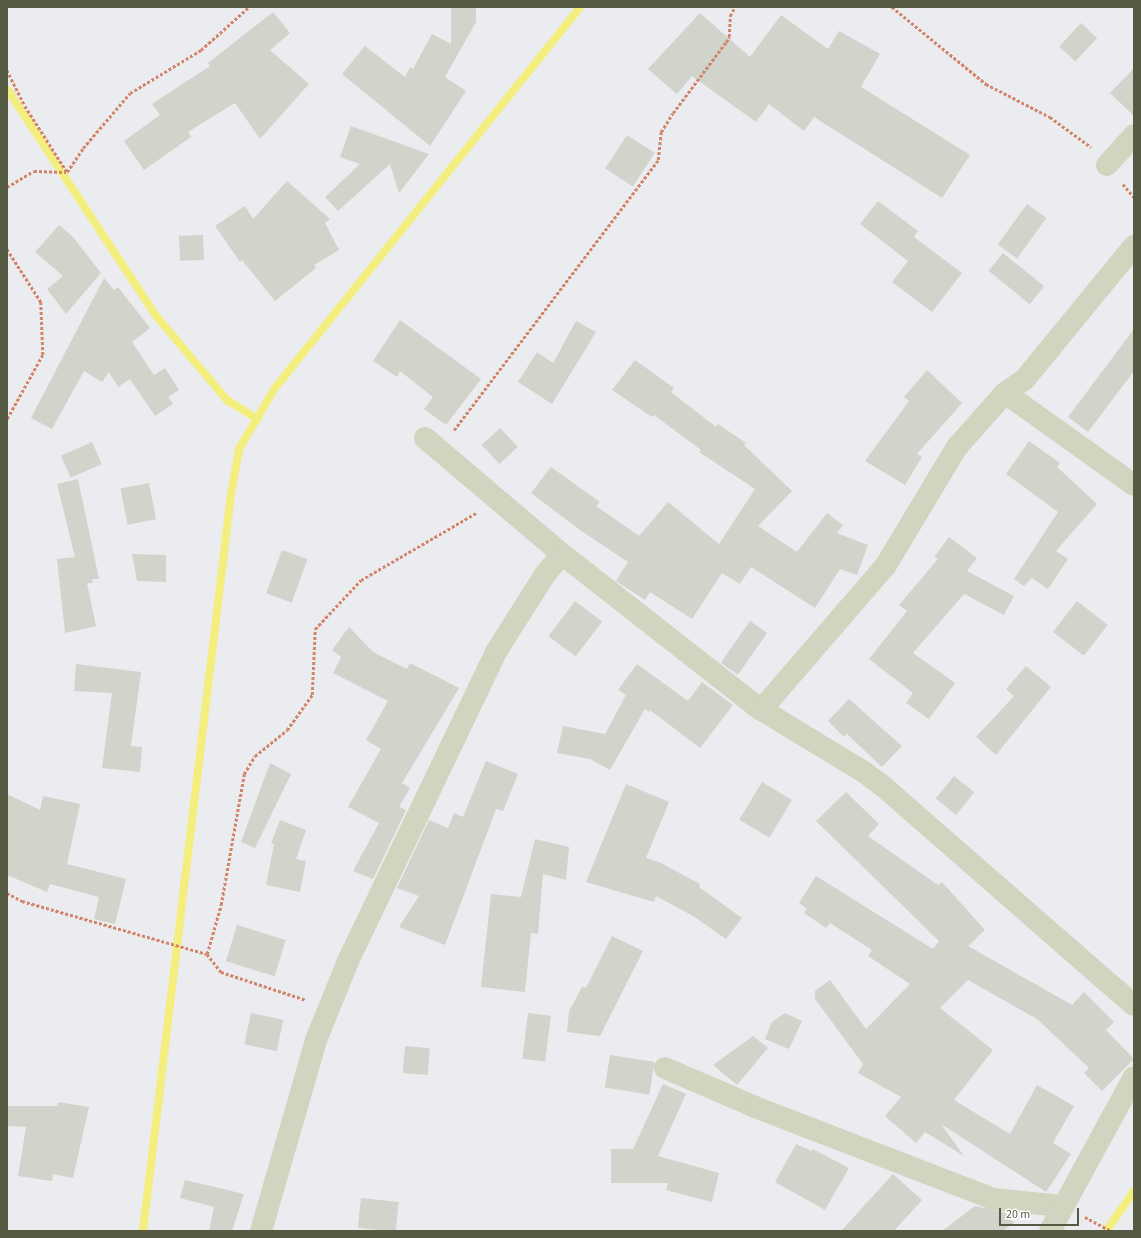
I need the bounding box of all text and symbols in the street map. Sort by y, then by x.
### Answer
scale bar [1001,1200,1081,1226]
text: 20 m [1006,1206,1030,1223]

